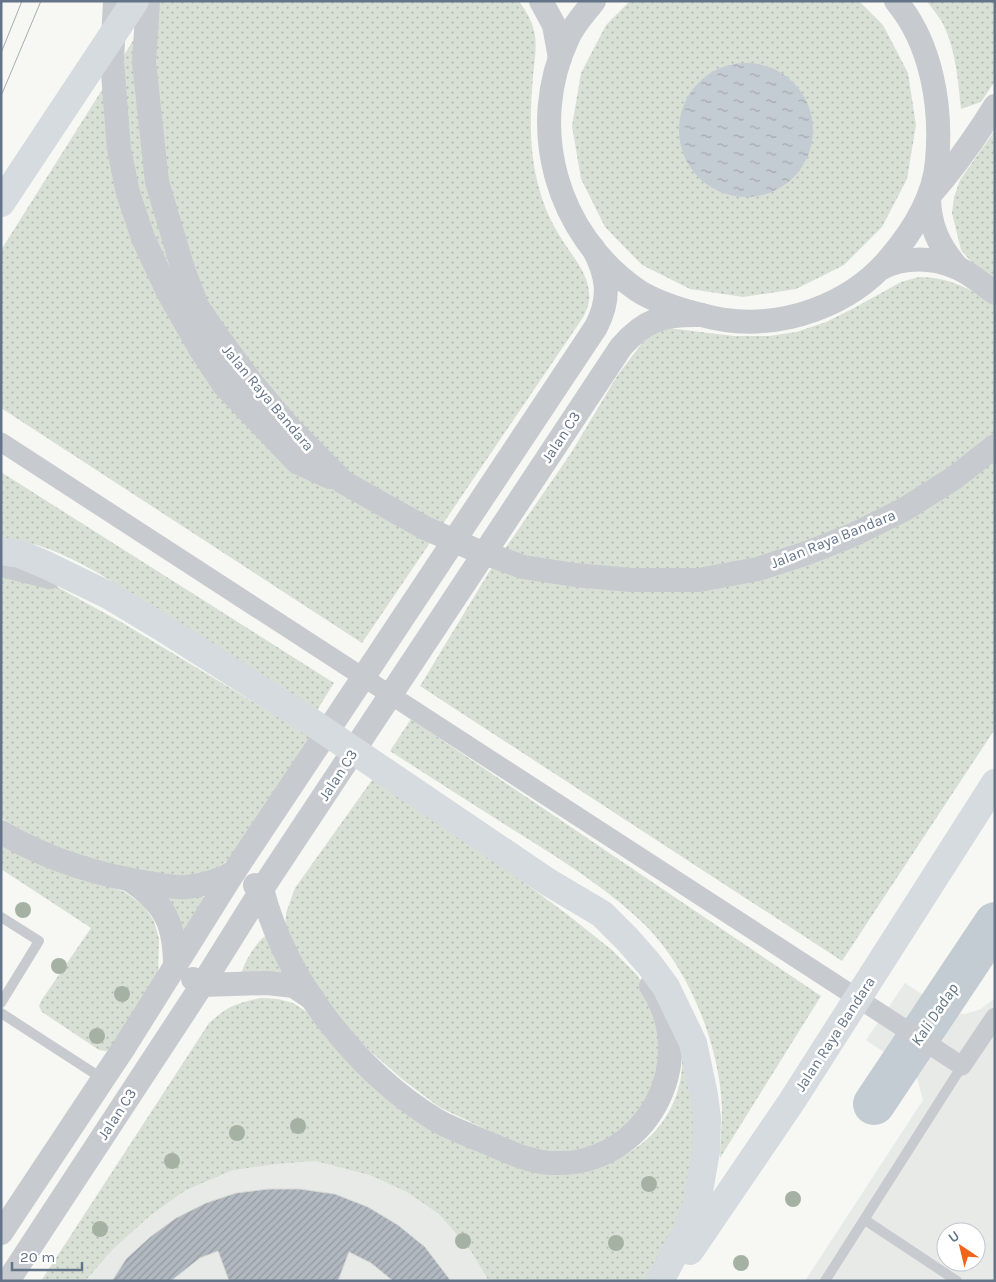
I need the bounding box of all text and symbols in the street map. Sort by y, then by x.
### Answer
street label: Jalan Raya Bandara [218,341,318,455]
street label: Jalan C3 [538,408,584,466]
street label: Jalan Raya Bandara [768,506,898,572]
street label: Jalan C3 [315,746,361,804]
street label: Jalan Raya Bandara [791,973,879,1095]
water label: Kali Dadap [907,979,962,1049]
street label: Jalan C3 [94,1085,140,1143]
north arrow [936,1222,986,1272]
text: U [945,1227,963,1246]
scale bar [12,1240,82,1272]
text: 20 m [20,1248,55,1266]

